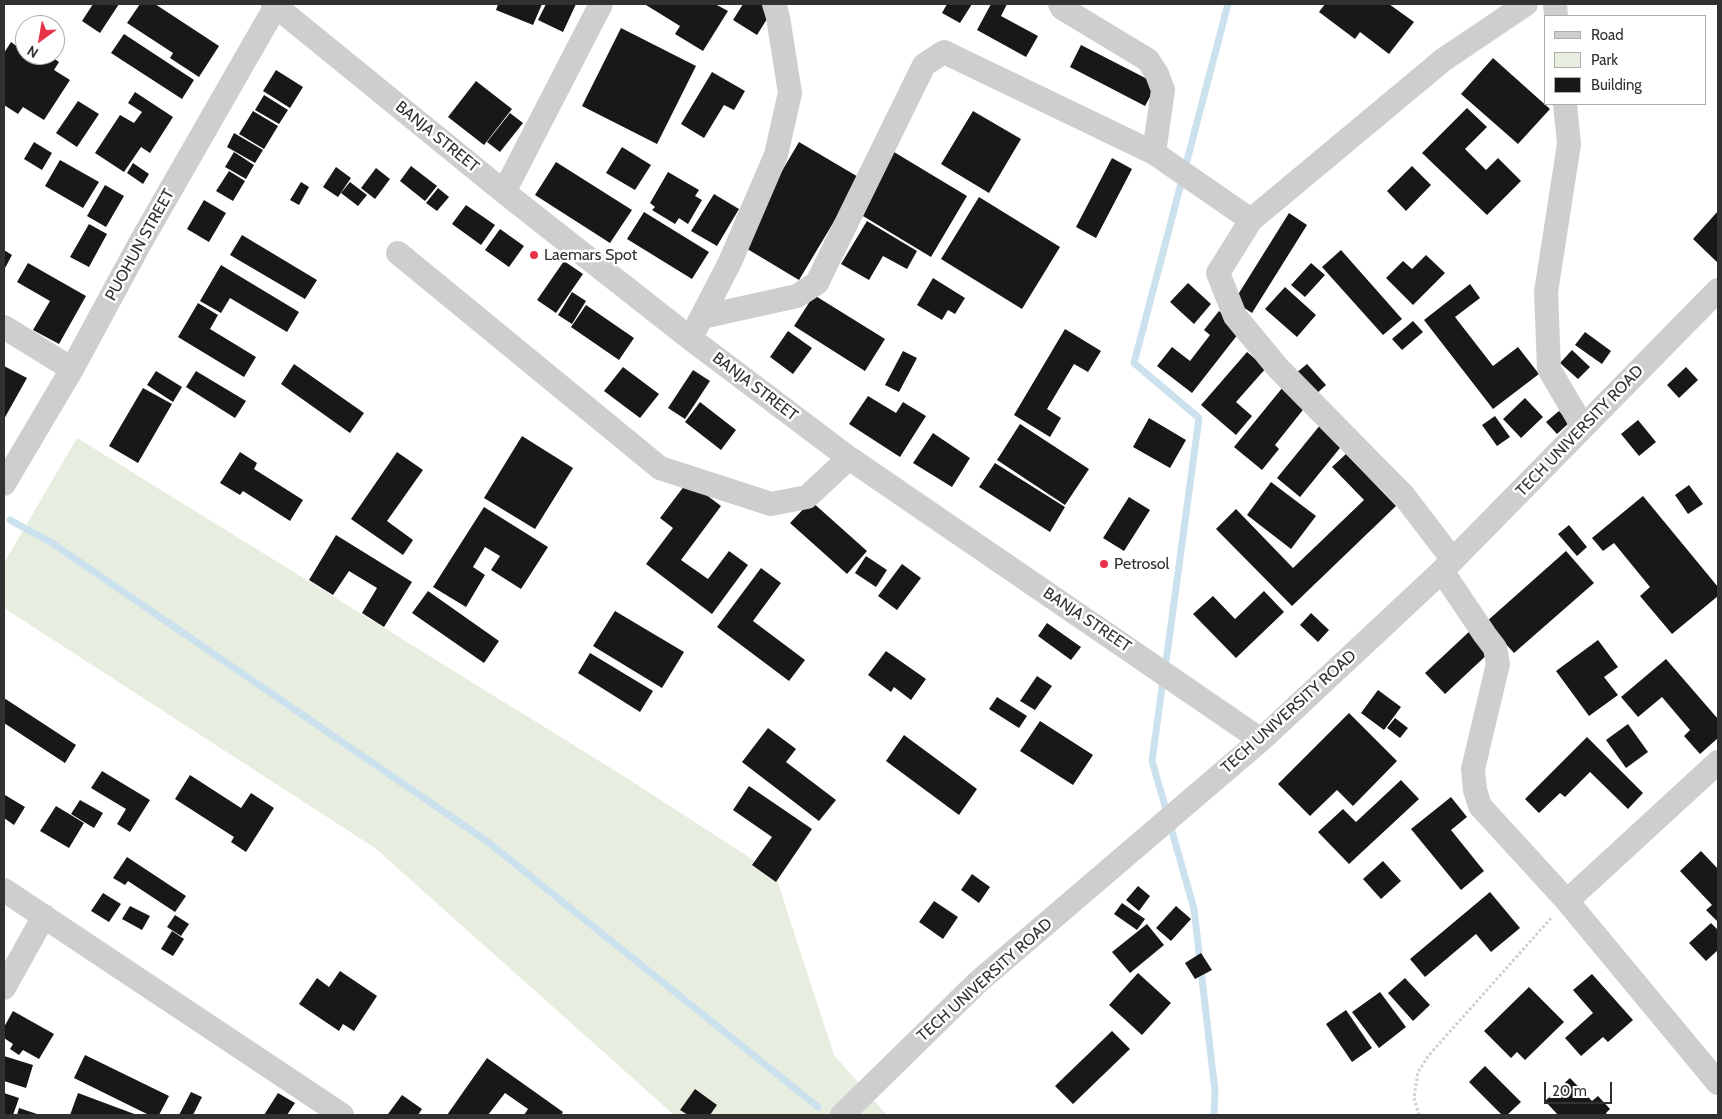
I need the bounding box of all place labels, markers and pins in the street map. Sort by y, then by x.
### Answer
place label: Laemars Spot [544,245,637,265]
marker: Laemars Spot [528,249,540,261]
place label: Petrosol [1114,554,1169,574]
marker: Petrosol [1098,558,1110,570]

